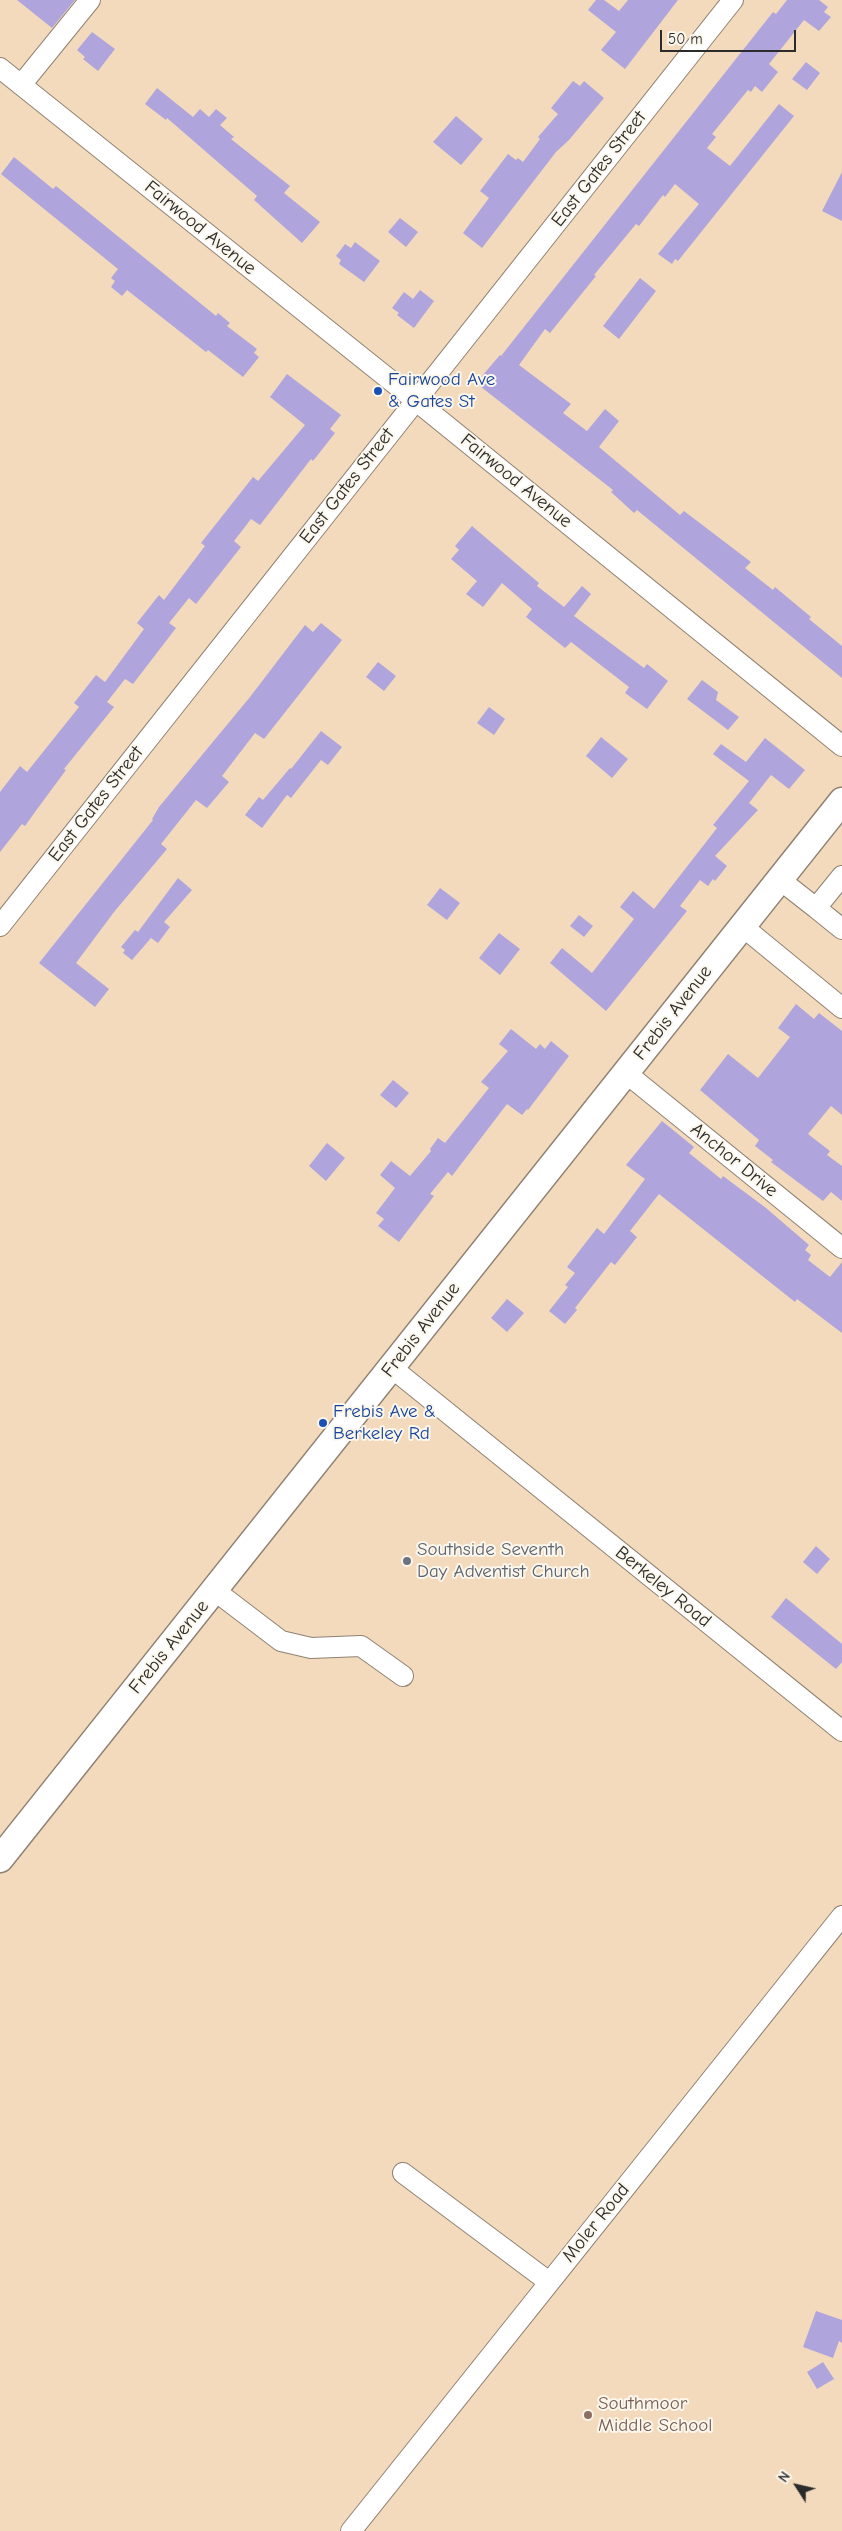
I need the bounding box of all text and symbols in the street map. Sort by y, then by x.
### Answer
scale bar [662,20,798,52]
text: 50 m [668,30,703,48]
street label: East Gates Street [547,107,651,231]
street label: Fairwood Avenue [140,176,260,280]
place label: Fairwood Ave & Gates St [388,369,495,413]
marker: Fairwood Ave & Gates St [372,385,384,397]
street label: East Gates Street [295,424,399,548]
street label: Fairwood Avenue [456,429,576,533]
street label: East Gates Street [44,742,148,866]
street label: Frebis Avenue [629,961,717,1065]
street label: Anchor Drive [686,1118,782,1202]
street label: Frebis Avenue [377,1278,465,1382]
place label: Frebis Ave & Berkeley Rd [333,1401,436,1445]
marker: Frebis Ave & Berkeley Rd [317,1417,329,1429]
place label: Southside Seventh Day Adventist Church [417,1539,590,1583]
street label: Berkeley Road [610,1541,716,1633]
marker: Southside Seventh Day Adventist Church [401,1555,413,1567]
street label: Frebis Avenue [124,1595,214,1699]
street label: Moler Road [557,2179,635,2267]
place label: Southmoor Middle School [598,2393,712,2437]
marker: Southmoor Middle School [582,2409,594,2421]
north arrow [772,2461,822,2511]
text: N [775,2468,794,2486]

